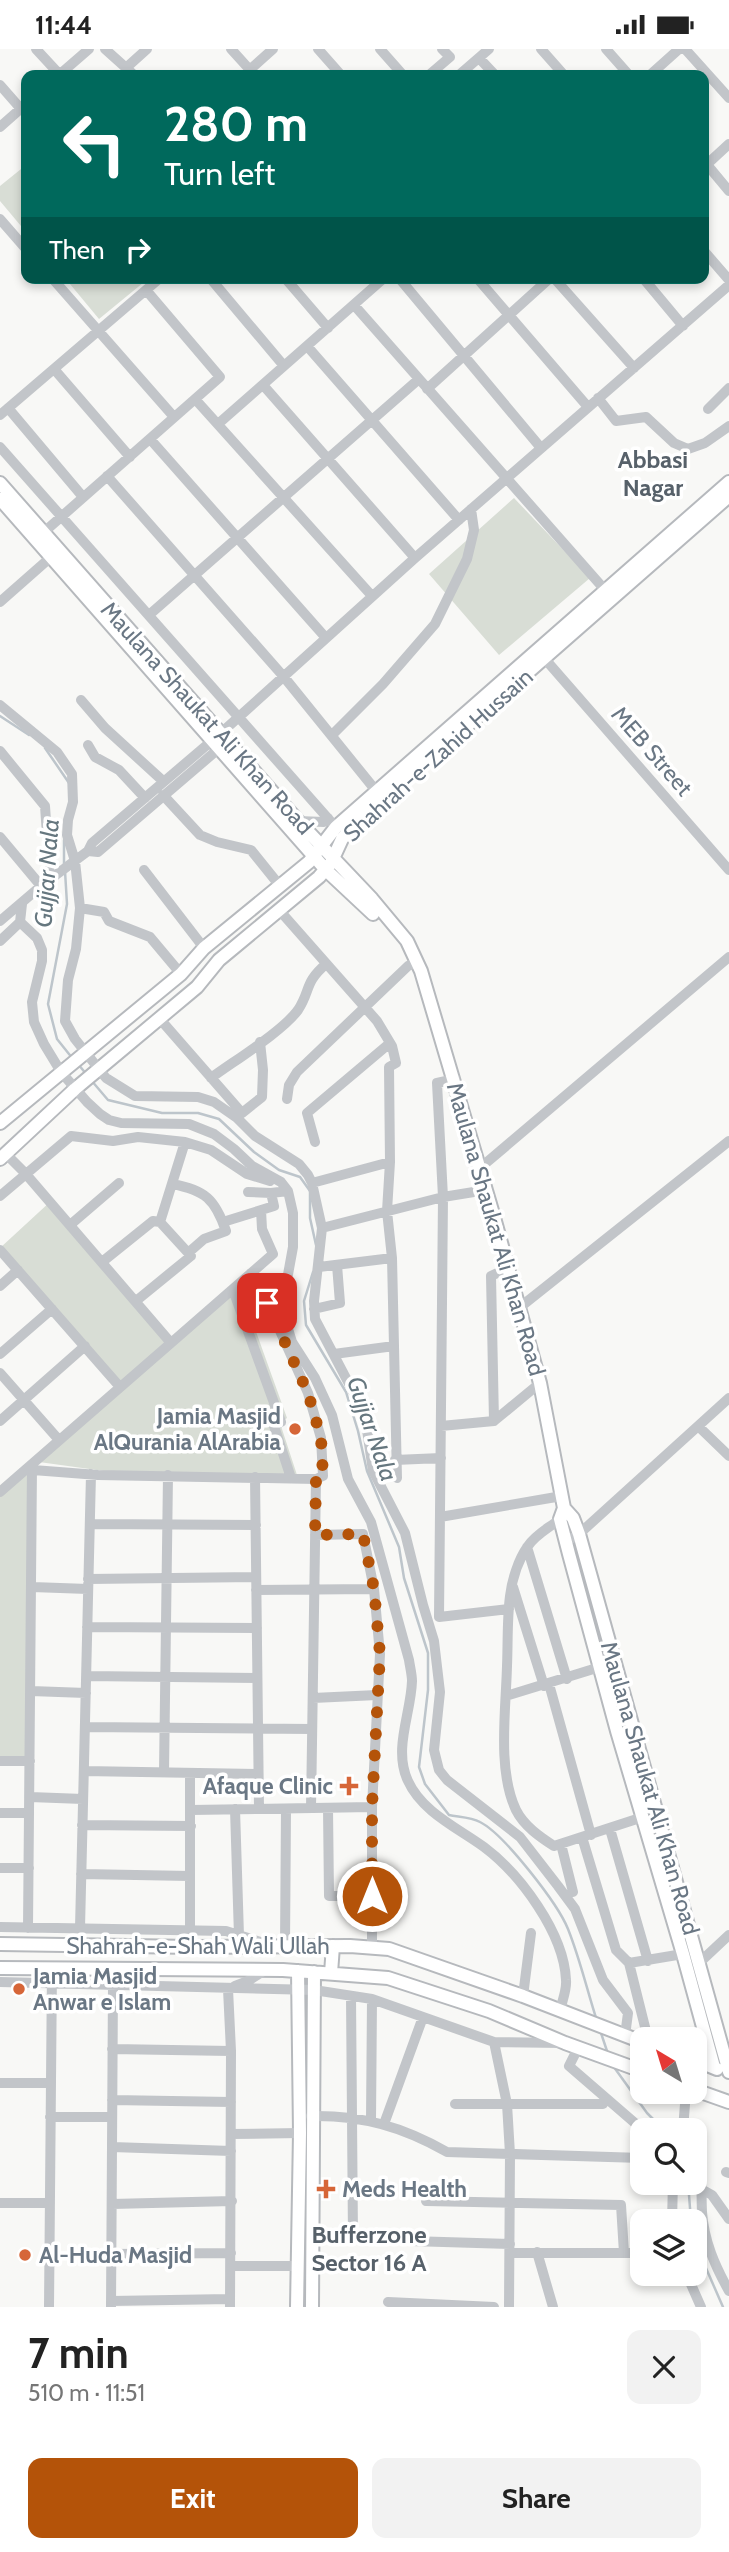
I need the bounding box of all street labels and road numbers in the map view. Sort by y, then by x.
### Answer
street label: Maulana Shaukat Ali Khan Road [95,596,319,840]
street label: Shahrah-e-Zahid Hussain [337,663,539,847]
street label: MEB Street [606,701,699,802]
street label: Maulana Shaukat Ali Khan Road [441,1079,551,1379]
street label: Maulana Shaukat Ali Khan Road [595,1638,705,1938]
street label: Shahrah-e-Shah Wali Ullah [66,1932,330,1960]

